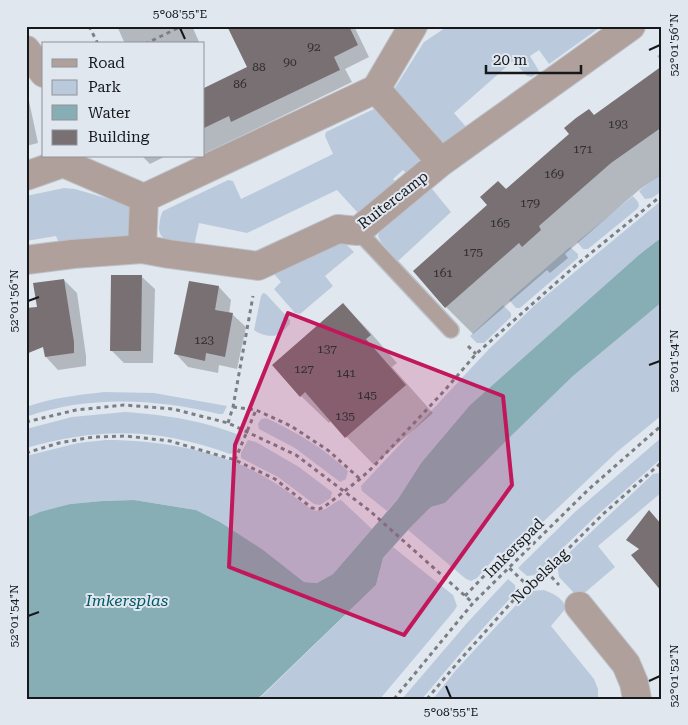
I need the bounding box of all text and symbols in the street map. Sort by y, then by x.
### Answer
text: 5°08'55"E [153,7,207,21]
text: 52°01'56"N [667,13,681,77]
house number: 92 [307,40,321,54]
legend [42,42,205,158]
scale bar [486,42,580,74]
text: 20 m [493,51,528,69]
text: Road [88,54,125,72]
house number: 90 [283,55,297,69]
house number: 88 [252,60,266,74]
house number: 86 [233,77,247,91]
text: Park [88,78,122,96]
text: Water [88,104,130,122]
house number: 193 [608,117,628,131]
text: Building [88,128,150,146]
house number: 171 [573,142,593,156]
street label: Ruitercamp [354,167,432,233]
house number: 169 [544,167,564,181]
house number: 179 [520,196,540,210]
house number: 165 [490,216,510,230]
house number: 175 [463,245,483,259]
house number: 161 [433,266,453,280]
text: 52°01'56"N [7,269,21,333]
text: 52°01'54"N [667,329,681,393]
house number: 123 [194,333,214,347]
house number: 137 [317,342,337,356]
house number: 127 [294,362,314,376]
house number: 141 [336,366,356,380]
house number: 145 [357,388,377,402]
house number: 135 [335,409,355,423]
street label: Imkerspad [480,514,548,582]
street label: Nobelslag [508,544,572,607]
text: 52°01'54"N [7,584,21,648]
water label: Imkersplas [85,591,168,610]
text: 52°01'52"N [667,644,681,708]
text: 5°08'55"E [424,705,478,719]

